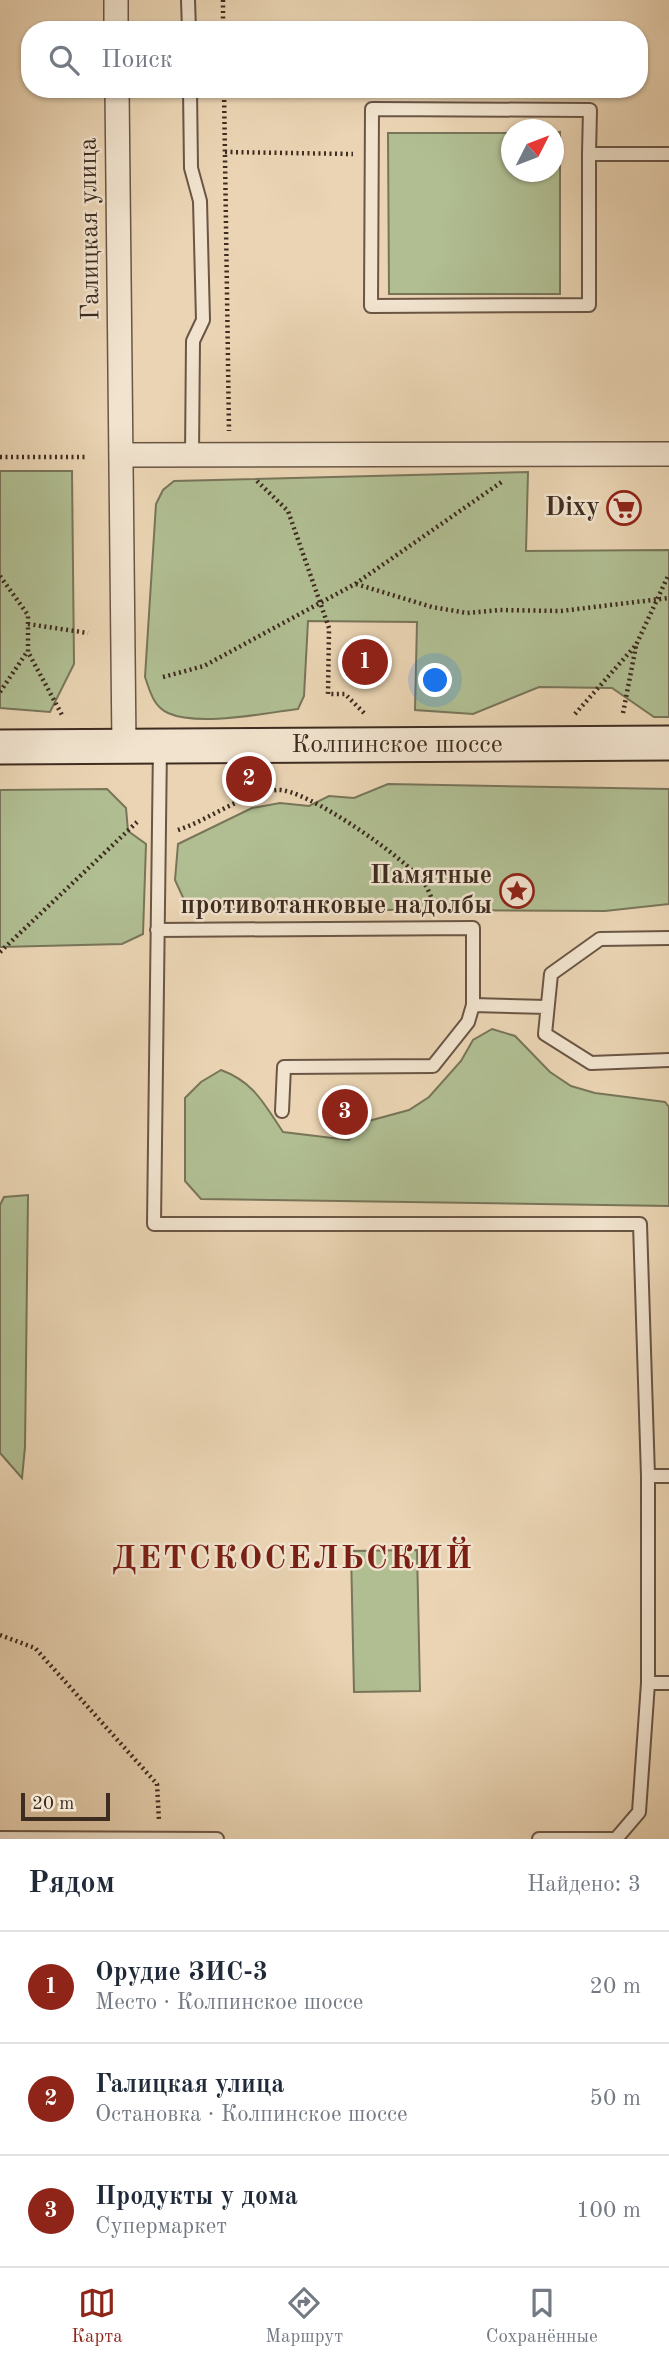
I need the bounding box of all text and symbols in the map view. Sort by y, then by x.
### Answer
search box [21,21,648,98]
icon: search [45,41,83,79]
text: Поиск [101,47,173,73]
north arrow [501,119,564,182]
street label: Галицкая улица [75,137,105,321]
supermarket icon: Dixy [605,489,643,527]
place label: Dixy [545,495,600,521]
pin: 1 [342,636,388,688]
your location [418,663,452,697]
street label: Колпинское шоссе [291,732,503,758]
pin: 2 [226,753,272,805]
place label: Памятные противотанковые надолбы [181,863,492,919]
place icon: Памятные противотанковые надолбы [498,872,536,910]
pin: 3 [322,1086,368,1138]
district label: ДЕТСКОСЕЛЬСКИЙ [112,1536,474,1576]
scale bar [21,1790,110,1822]
text: 20 m [32,1795,74,1814]
text: Рядом [28,1869,115,1899]
text: Найдено: 3 [527,1873,641,1896]
text: Орудие ЗИС-3 [95,1960,268,1986]
text: 1 [44,1975,58,1998]
text: 20 m [590,1975,641,1998]
text: Место · Колпинское шоссе [95,1991,363,2014]
text: Галицкая улица [95,2072,284,2098]
text: 2 [44,2087,58,2110]
text: 50 m [590,2087,641,2110]
text: Остановка · Колпинское шоссе [95,2103,408,2126]
text: Продукты у дома [95,2184,298,2210]
text: 3 [44,2199,58,2222]
text: 100 m [576,2199,641,2222]
text: Супермаркет [95,2215,227,2238]
tab: Карта [71,2284,123,2349]
tab: Маршрут [265,2284,343,2349]
tab: Сохранённые [486,2284,598,2349]

